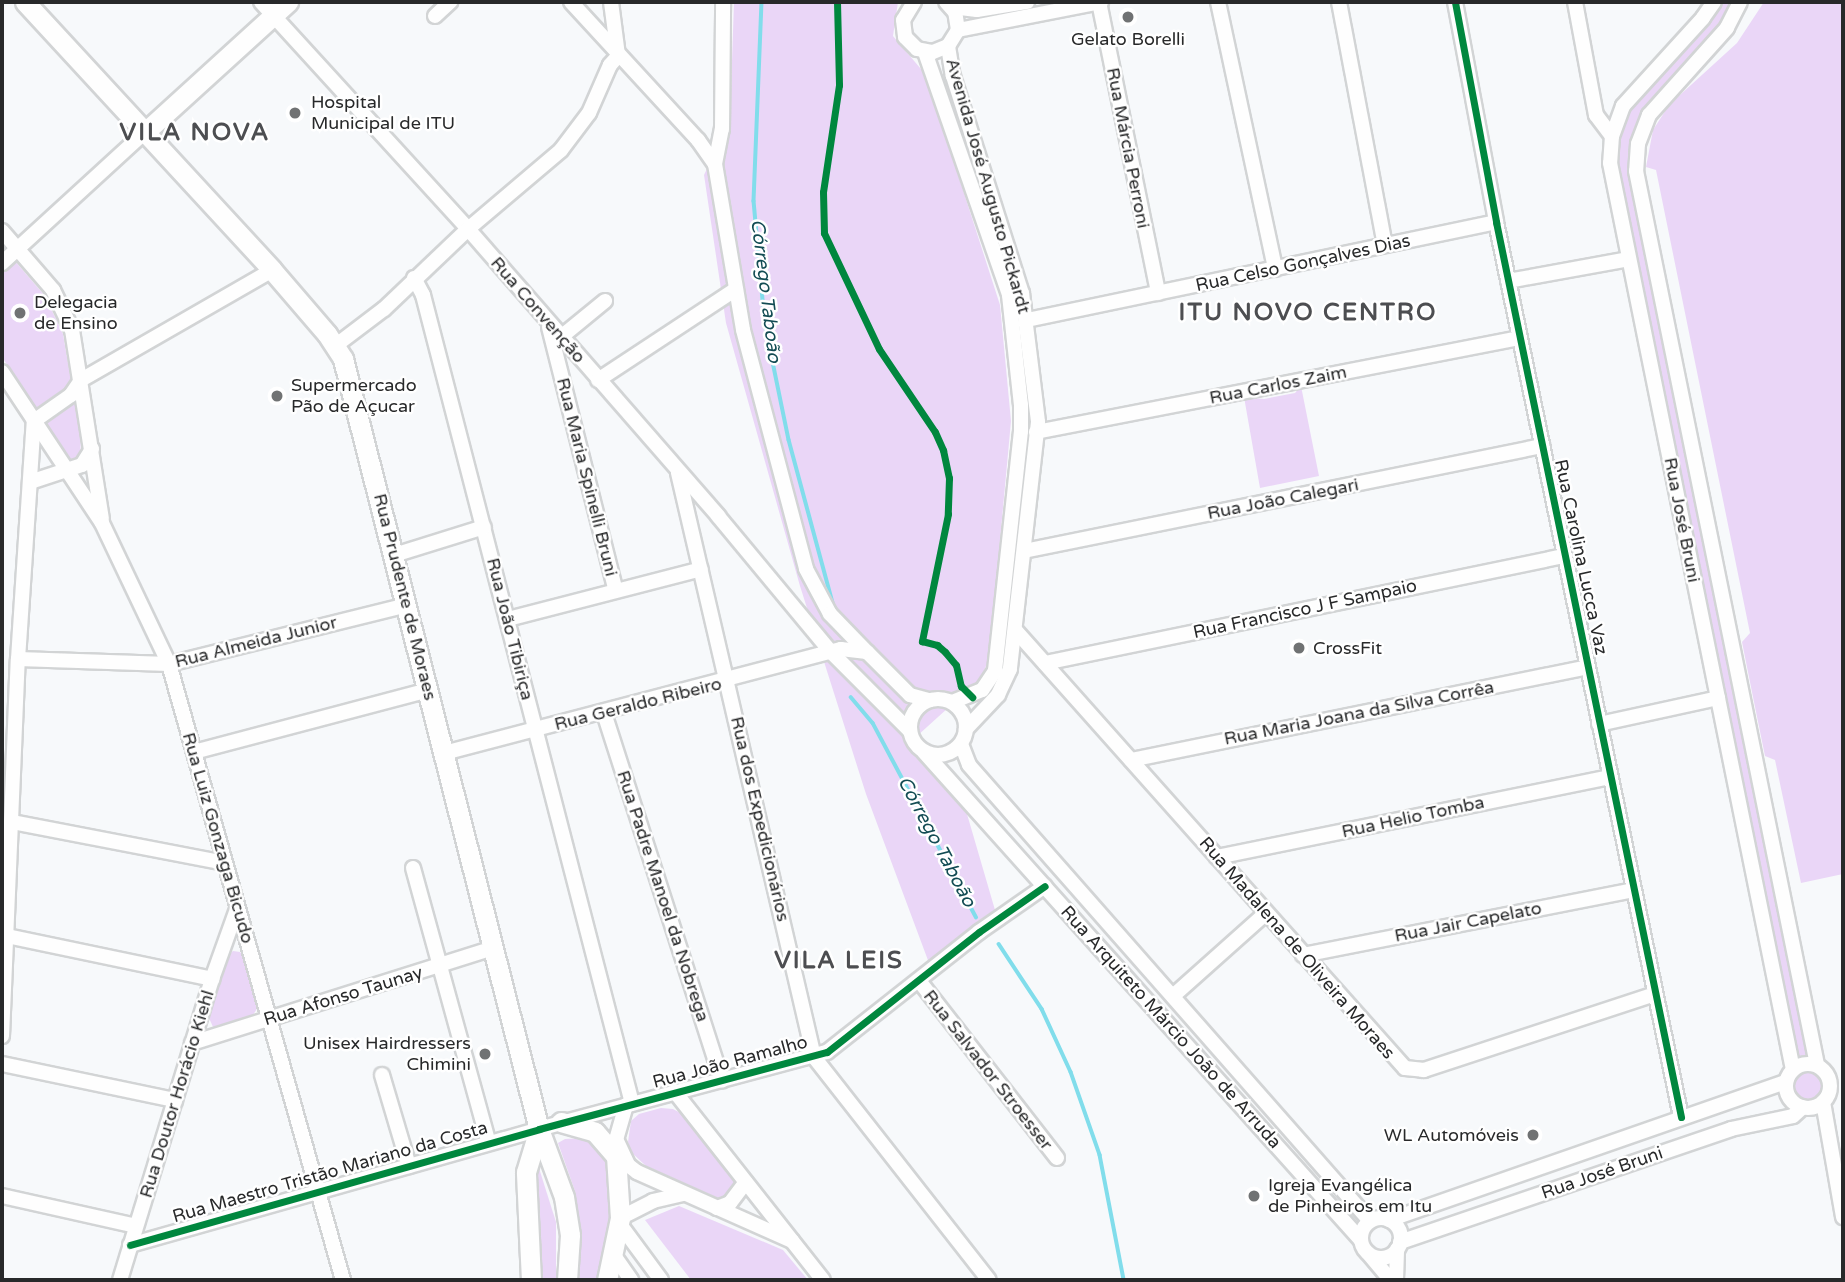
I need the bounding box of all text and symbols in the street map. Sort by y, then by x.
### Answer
marker: Gelato Borelli [1120,9,1136,25]
place label: Gelato Borelli [1071,28,1185,50]
street label: Avenida José Augusto Pickardt [941,56,1035,316]
street label: Rua Márcia Perroni [1102,66,1154,230]
place label: Hospital Municipal de ITU [311,92,455,134]
marker: Hospital Municipal de ITU [285,103,305,123]
district label: VILA NOVA [121,119,269,147]
water label: Córrego Taboão [745,218,785,364]
street label: Rua Celso Gonçalves Dias [1194,230,1412,296]
street label: Rua Convenção [486,252,590,368]
place label: Delegacia de Ensino [34,292,118,334]
district label: ITU NOVO CENTRO [1180,299,1436,327]
marker: Delegacia de Ensino [12,305,28,321]
street label: Rua Carlos Zaim [1207,361,1349,409]
place label: Supermercado Pão de Açucar [291,375,417,418]
street label: Rua Maria Spinelli Bruni [552,375,622,579]
marker: Supermercado Pão de Açucar [269,388,285,404]
street label: Rua José Bruni [1659,456,1705,584]
street label: Rua Carolina Lucca Vaz [1550,457,1612,657]
street label: Rua João Calegari [1205,474,1361,524]
street label: Rua Prudente de Moraes [369,491,441,703]
street label: Rua João Tibiriça [482,556,538,702]
street label: Rua Francisco J F Sampaio [1191,575,1419,643]
street label: Rua Almeida Junior [173,611,339,673]
place label: CrossFit [1313,637,1382,659]
marker: CrossFit [1291,640,1307,656]
street label: Rua Geraldo Ribeiro [552,673,724,735]
street label: Rua Maria Joana da Silva Corrêa [1222,676,1496,750]
street label: Rua dos Expedicionários [726,714,794,924]
street label: Rua Luiz Gonzaga Bicudo [178,730,258,946]
street label: Rua Padre Manoel da Nobrega [612,768,714,1024]
water label: Córrego Taboão [892,773,980,911]
street label: Rua Helio Tomba [1340,791,1486,843]
street label: Rua Madalena de Oliveira Moraes [1195,832,1399,1064]
street label: Rua Jair Capelato [1393,897,1543,947]
street label: Rua Arquiteto Márcio João de Arruda [1056,901,1286,1153]
district label: VILA LEIS [775,947,903,975]
street label: Rua Afonso Taunay [261,962,425,1030]
street label: Rua Salvador Stroesser [919,986,1057,1154]
street label: Rua Doutor Horácio Kiehl [135,988,219,1200]
street label: Rua João Ramalho [650,1031,810,1093]
place label: Unisex Hairdressers Chimini [303,1033,471,1076]
marker: Unisex Hairdressers Chimini [477,1046,493,1062]
street label: Rua Maestro Tristão Mariano da Costa [170,1117,490,1227]
place label: WL Automóveis [1384,1124,1519,1146]
marker: WL Automóveis [1525,1127,1541,1143]
street label: Rua José Bruni [1538,1142,1666,1204]
place label: Igreja Evangélica de Pinheiros em Itu [1268,1175,1432,1218]
marker: Igreja Evangélica de Pinheiros em Itu [1246,1188,1262,1204]

